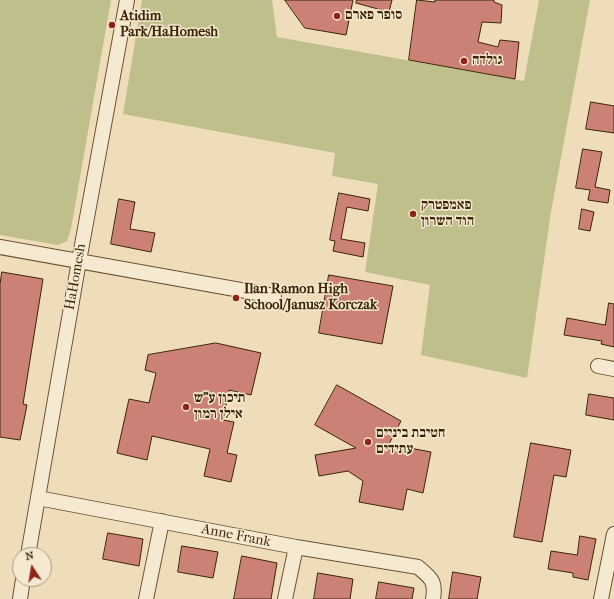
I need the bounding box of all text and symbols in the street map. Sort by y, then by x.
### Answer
place label: סופר פארם [345,8,402,24]
place label: Atidim Park/HaHomesh [120,9,218,42]
marker: סופר פארם [332,11,342,21]
marker: Atidim Park/HaHomesh [107,20,117,30]
place label: גולדה [472,53,503,69]
marker: גולדה [459,56,469,66]
place label: פאמפטרק הוד השרון [421,198,474,230]
marker: פאמפטרק הוד השרון [408,209,418,219]
street label: HaHomesh [62,243,90,311]
place label: Ilan Ramon High School/Janusz Korczak [244,282,377,314]
marker: Ilan Ramon High School/Janusz Korczak [231,293,241,303]
place label: תיכון ע"ש אילן רמון [194,391,246,424]
marker: תיכון ע"ש אילן רמון [181,402,191,412]
place label: חטיבת ביניים עתידים [376,426,445,458]
marker: חטיבת ביניים עתידים [363,437,373,447]
street label: Anne Frank [200,521,272,551]
north arrow [12,547,52,587]
text: N [24,549,35,563]

